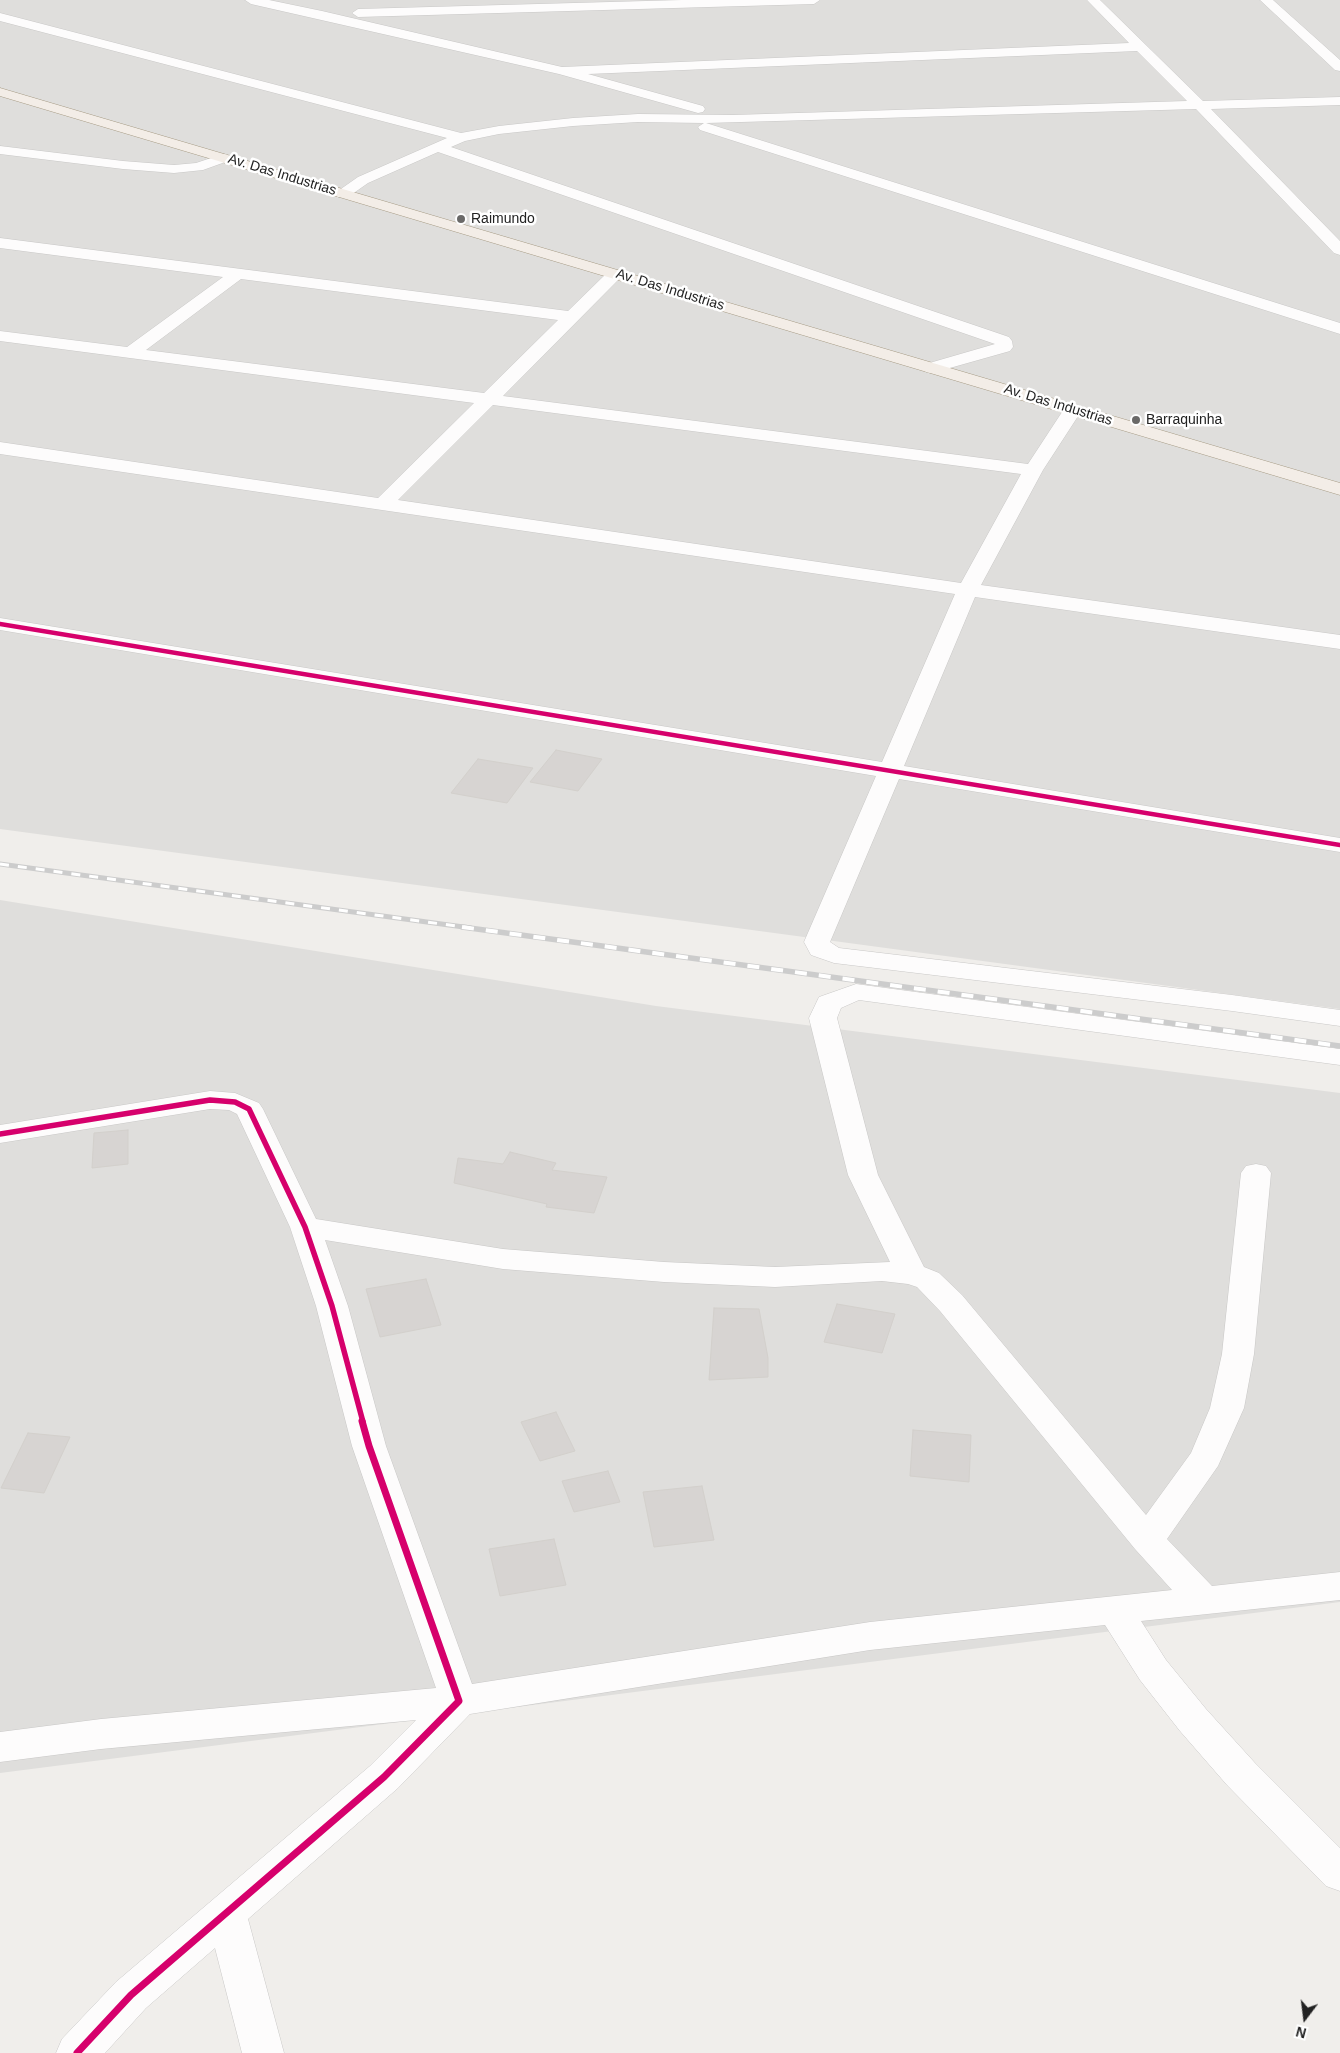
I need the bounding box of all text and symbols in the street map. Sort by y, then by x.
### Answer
street label: Av. Das Industrias [226,151,338,199]
place label: Raimundo [471,211,535,227]
marker: Raimundo [455,213,467,225]
street label: Av. Das Industrias [614,266,726,314]
street label: Av. Das Industrias [1002,381,1114,429]
place label: Barraquinha [1146,412,1222,428]
marker: Barraquinha [1130,414,1142,426]
north arrow [1280,1993,1330,2043]
text: N [1294,2023,1308,2042]

